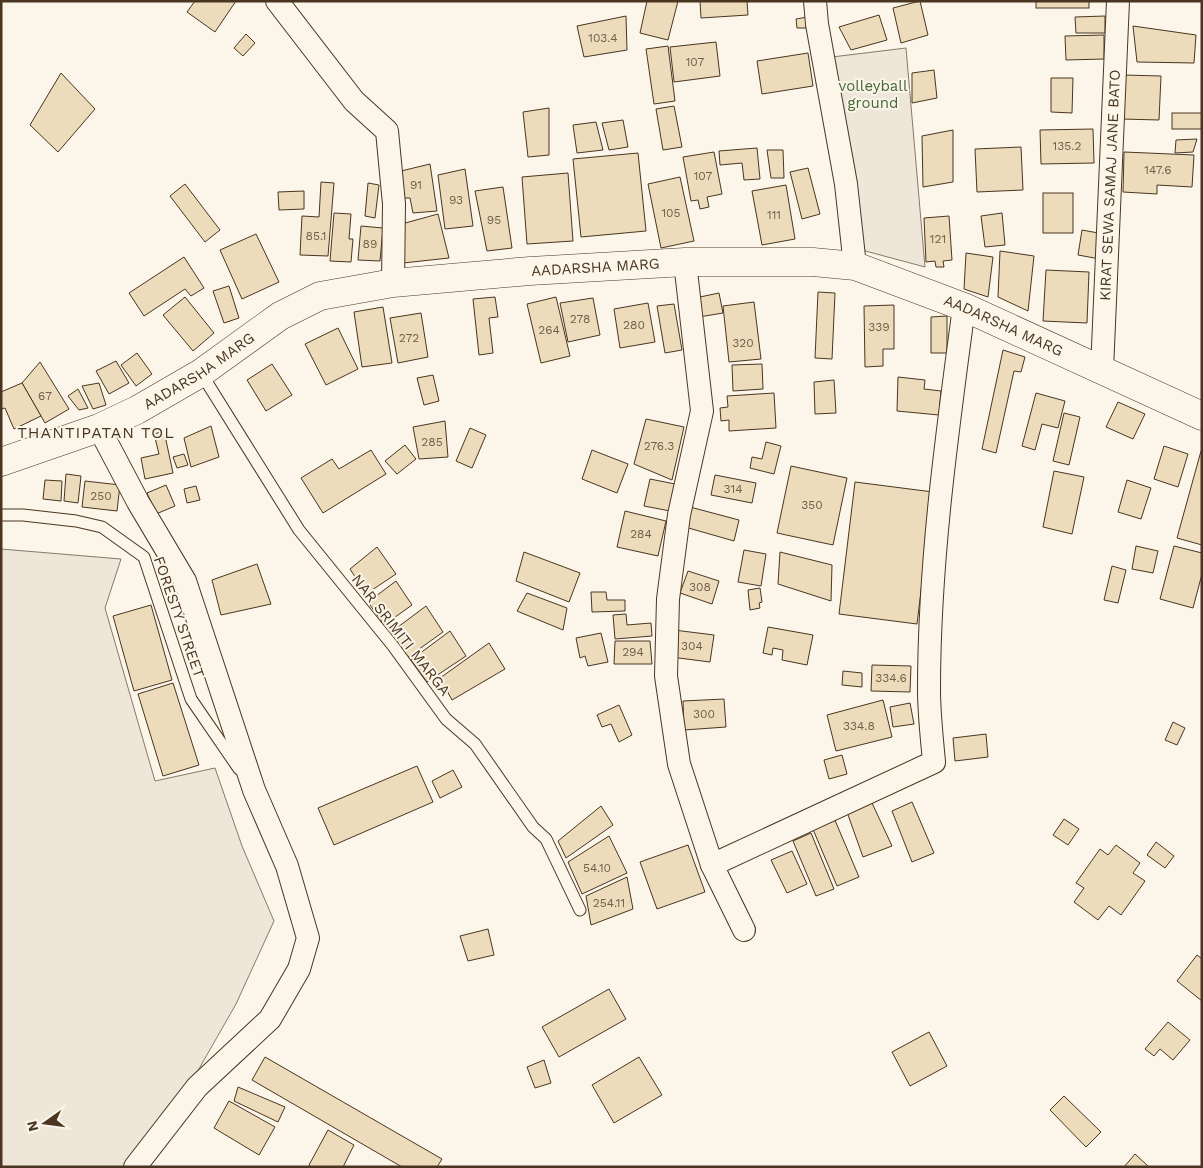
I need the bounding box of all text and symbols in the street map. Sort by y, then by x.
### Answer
house number: 103.4 [588,31,618,45]
house number: 107 [686,55,705,69]
street label: KIRAT SEWA SAMAJ JANE BATO [1096,69,1124,301]
park label: volleyball ground [838,77,908,112]
house number: 135.2 [1053,139,1081,153]
house number: 147.6 [1144,163,1172,177]
house number: 107 [694,169,713,183]
house number: 91 [410,178,422,192]
house number: 93 [449,193,463,207]
house number: 105 [661,206,681,220]
house number: 111 [767,208,781,222]
house number: 95 [487,213,501,227]
house number: 85.1 [306,229,326,243]
house number: 121 [930,232,946,246]
house number: 89 [363,237,377,251]
street label: AADARSHA MARG [531,254,660,280]
street label: AADARSHA MARG [941,291,1066,360]
house number: 278 [570,312,590,326]
house number: 280 [623,318,645,332]
house number: 339 [868,320,890,334]
house number: 264 [538,323,560,337]
street label: AADARSHA MARG [140,328,258,413]
house number: 272 [399,331,419,345]
house number: 320 [732,336,754,350]
house number: 67 [38,389,52,403]
district label: THANTIPATAN TOL [17,423,175,442]
house number: 285 [421,435,443,449]
house number: 276.3 [644,439,674,453]
house number: 314 [723,482,743,496]
house number: 250 [90,489,112,503]
house number: 350 [801,498,823,512]
house number: 284 [630,527,652,541]
street label: FORESTY STREET [150,554,208,680]
street label: NAR SRIMITI MARGA [348,571,454,699]
house number: 308 [689,580,711,594]
house number: 304 [681,639,703,653]
house number: 294 [622,645,644,659]
house number: 334.6 [875,671,907,685]
house number: 300 [693,707,715,721]
house number: 334.8 [843,719,875,733]
house number: 54.10 [583,861,611,875]
house number: 254.11 [593,896,625,910]
north arrow [20,1098,70,1148]
text: N [23,1119,41,1133]

